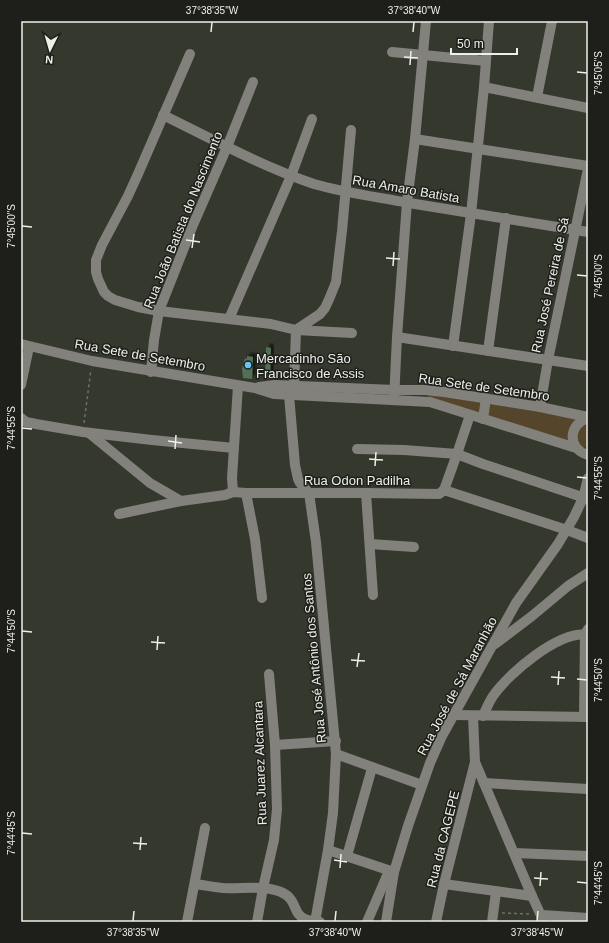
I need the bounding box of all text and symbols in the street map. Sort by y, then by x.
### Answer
text: 37°38'35"W [186,5,239,16]
text: 37°38'40"W [388,5,441,16]
north arrow [30,30,70,70]
scale bar [451,30,517,56]
text: 50 m [457,37,484,51]
text: 7°45'05"S [593,51,604,95]
text: N [45,54,54,66]
street label: Rua João Batista do Nascimento [141,129,225,311]
street label: Rua Amaro Batista [351,172,461,206]
text: 7°45'00"S [6,204,17,248]
street label: Rua José Pereira de Sá [528,215,572,354]
text: 7°45'00"S [593,254,604,298]
street label: Rua Sete de Setembro [74,336,206,374]
place label: Mercadinho São Francisco de Assis [256,351,365,381]
marker: Mercadinho São Francisco de Assis [243,360,253,370]
street label: Rua Sete de Setembro [417,370,551,404]
text: 7°44'55"S [6,406,17,450]
text: 7°44'55"S [593,456,604,500]
street label: Rua Odon Padilha [304,473,411,488]
street label: Rua José Antônio dos Santos [299,572,329,744]
text: 7°44'50"S [6,609,17,653]
street label: Rua José de Sá Maranhão [414,614,500,758]
text: 7°44'50"S [593,658,604,702]
street label: Rua Juarez Alcantara [250,700,270,825]
street label: Rua da CAGEPE [424,788,462,889]
text: 7°44'45"S [6,811,17,855]
text: 7°44'45"S [593,861,604,905]
text: 37°38'35"W [107,927,160,938]
text: 37°38'40"W [309,927,362,938]
text: 37°38'45"W [511,927,564,938]

